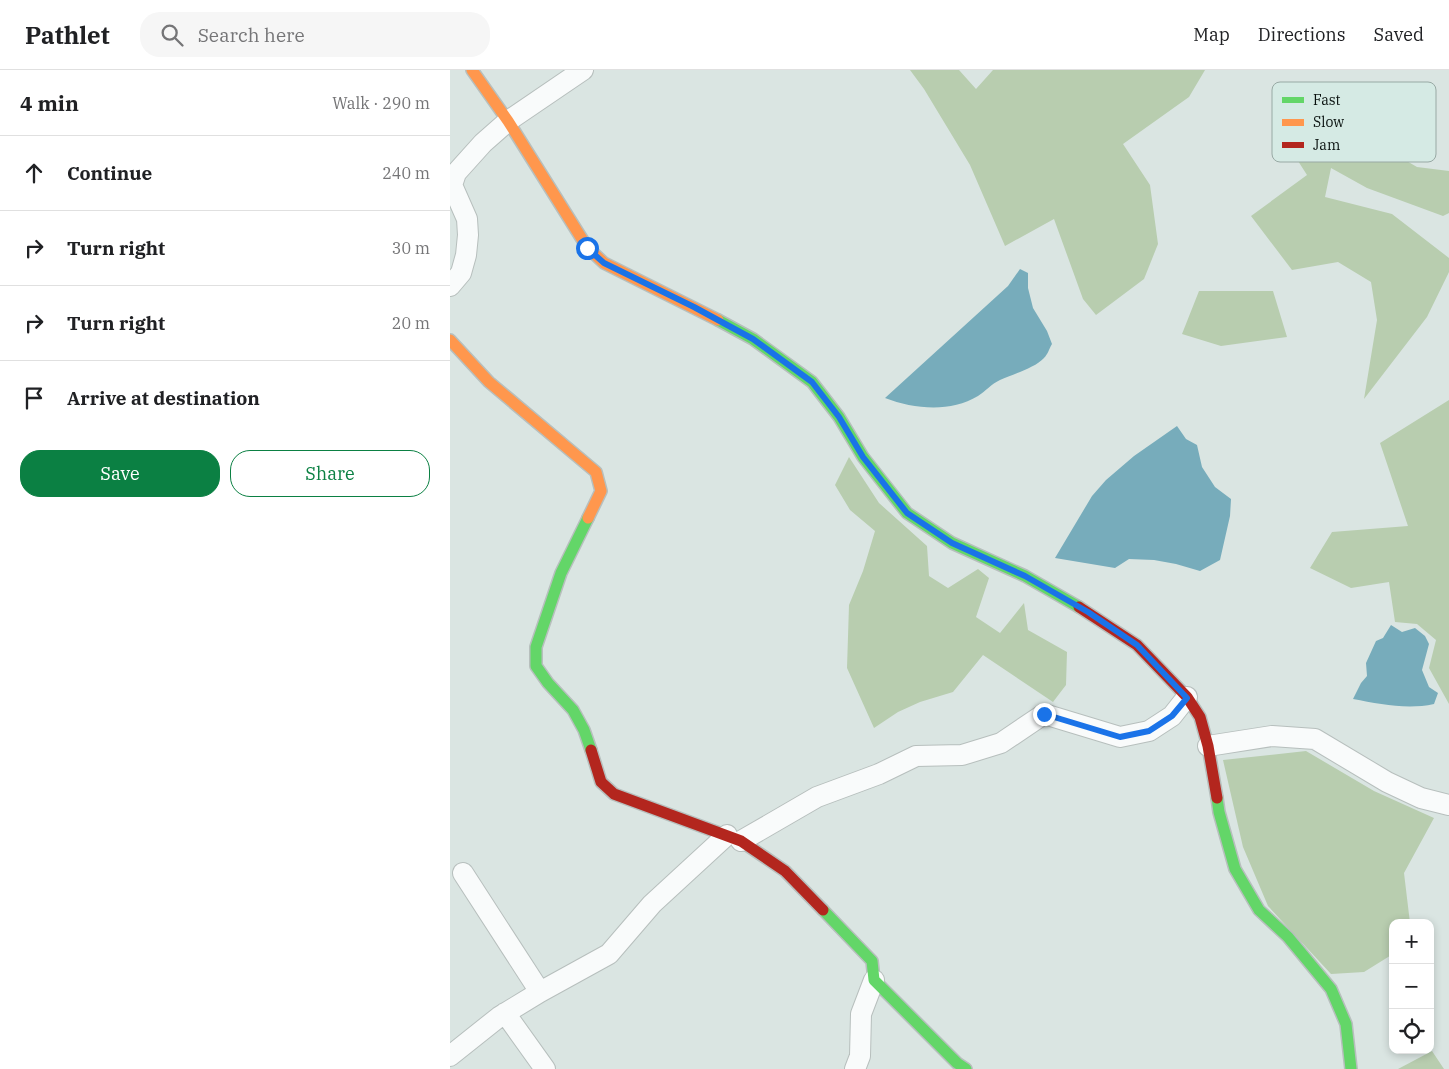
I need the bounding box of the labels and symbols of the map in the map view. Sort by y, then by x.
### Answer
legend [1272,82,1436,162]
text: Fast [1313,91,1341,109]
text: Slow [1313,113,1344,131]
text: Jam [1313,136,1340,154]
route start [576,237,599,260]
route end [1033,703,1056,726]

